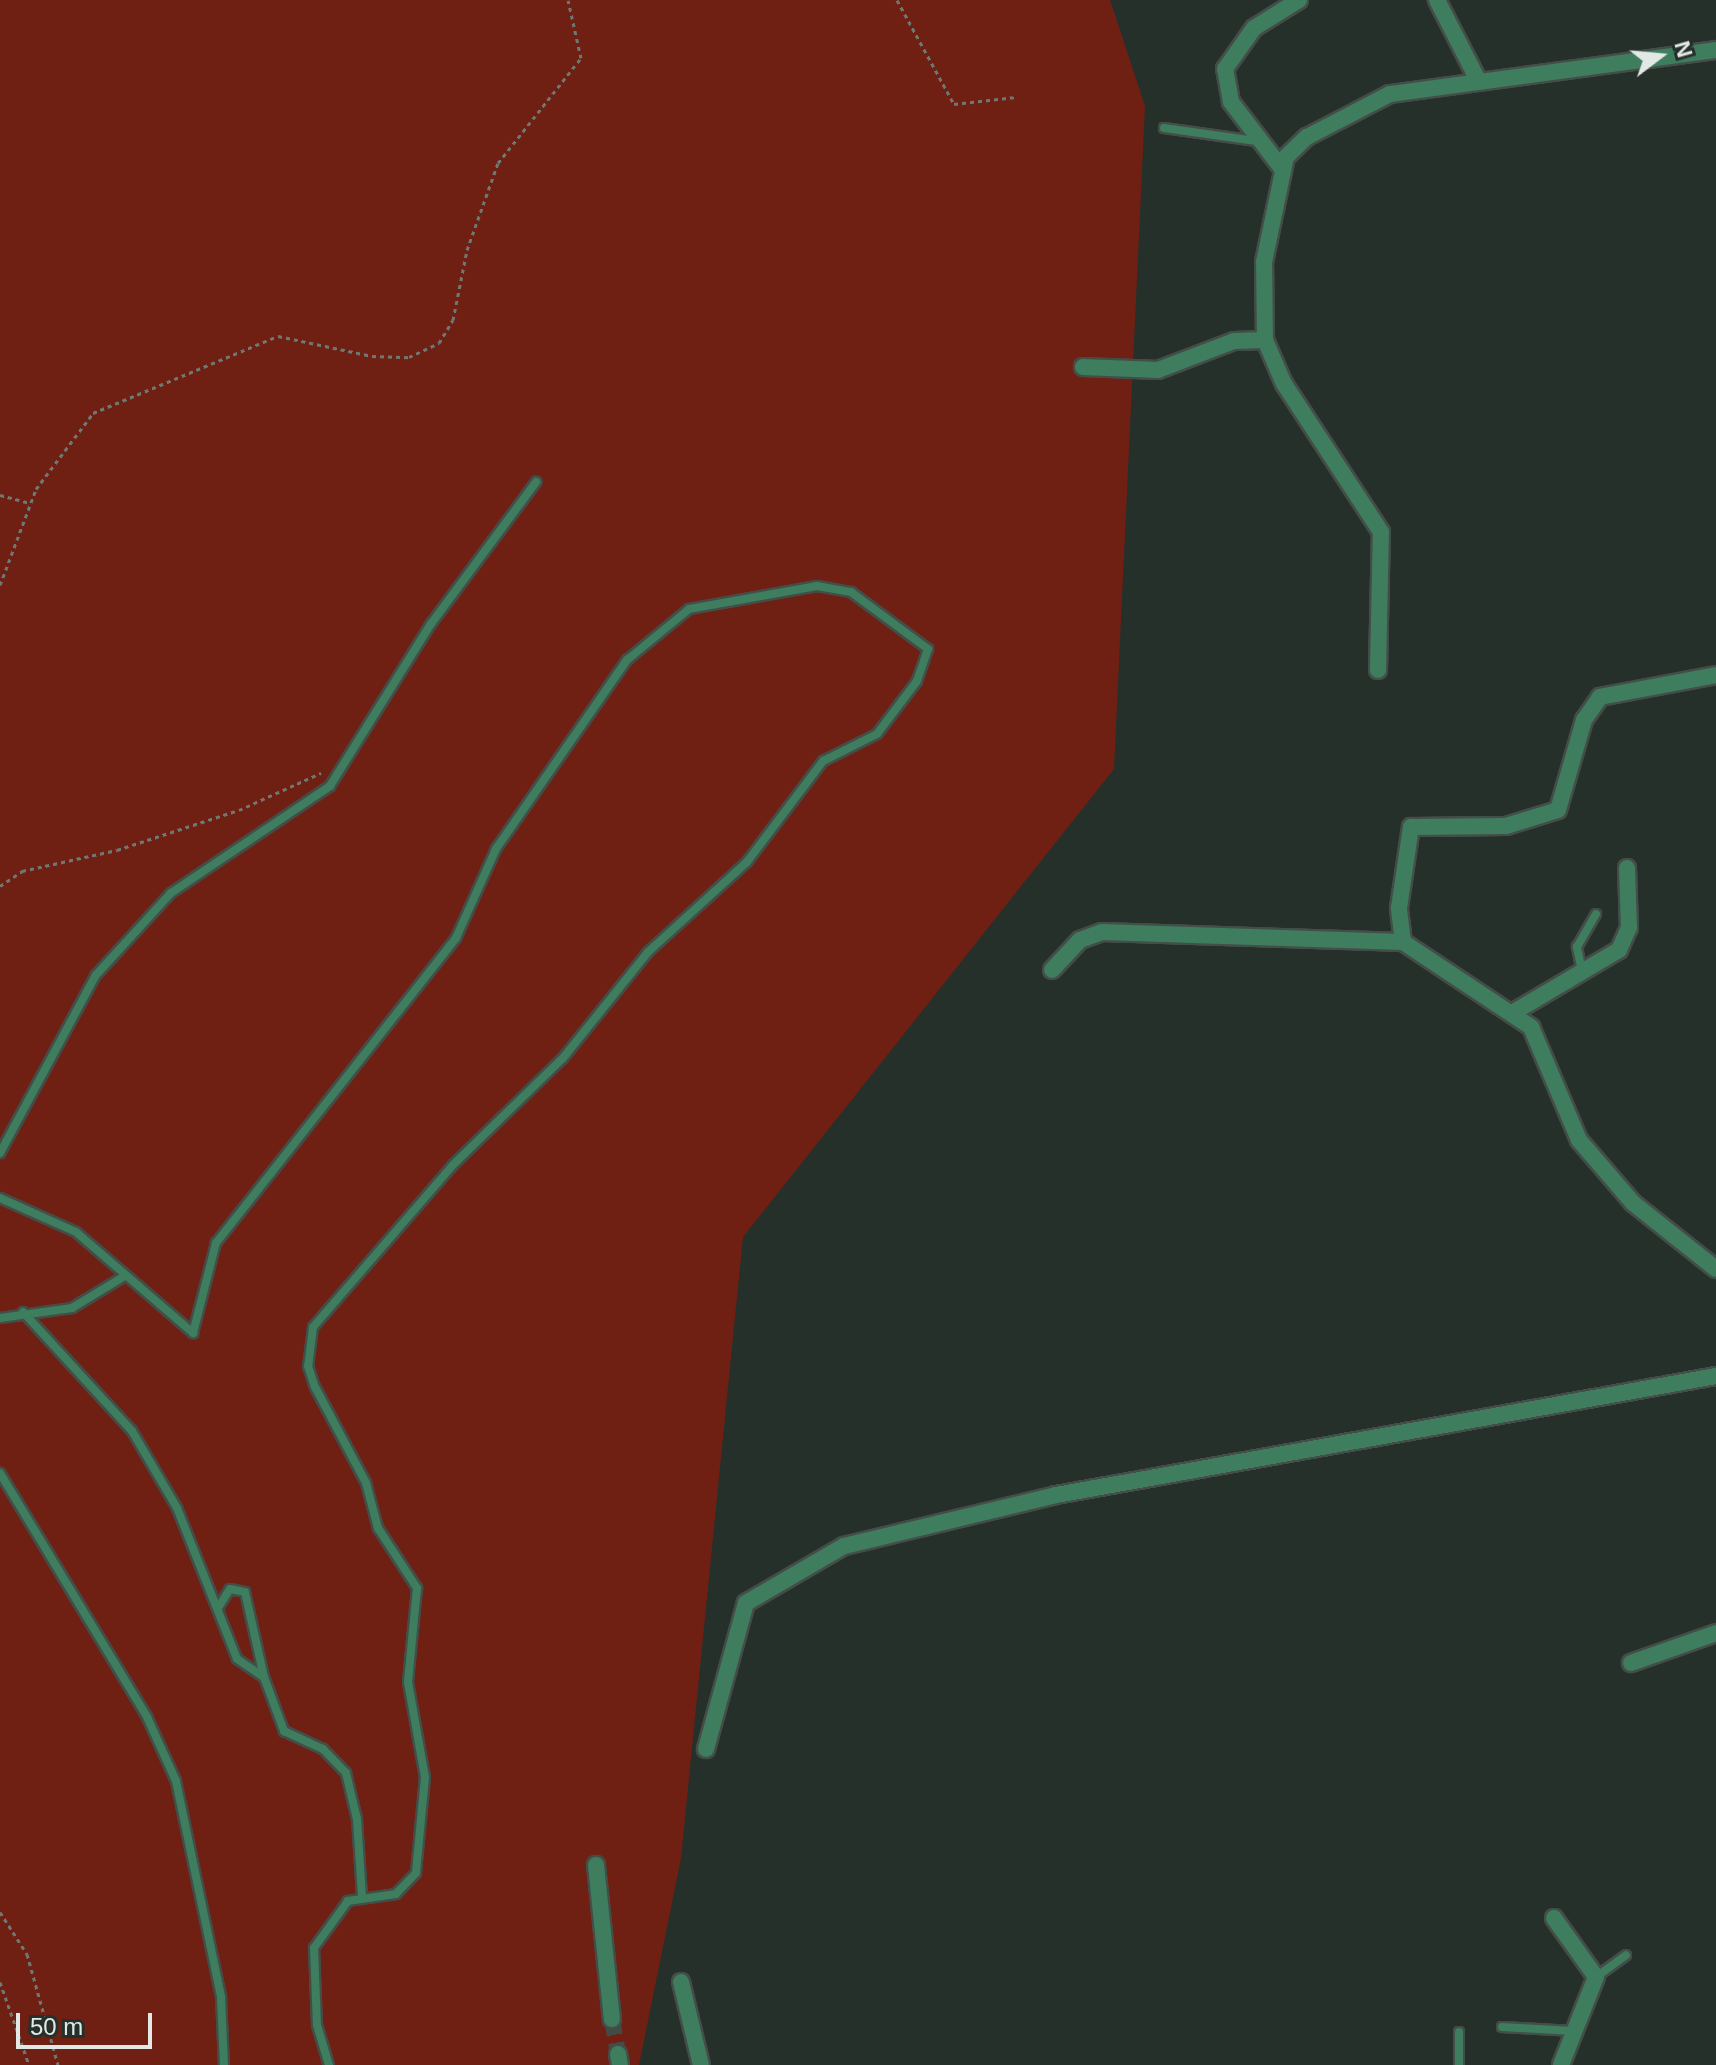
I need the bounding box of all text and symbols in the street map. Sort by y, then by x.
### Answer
north arrow [1620,16,1700,96]
text: N [1669,38,1698,60]
scale bar [20,1997,156,2047]
text: 50 m [30,2013,83,2040]

